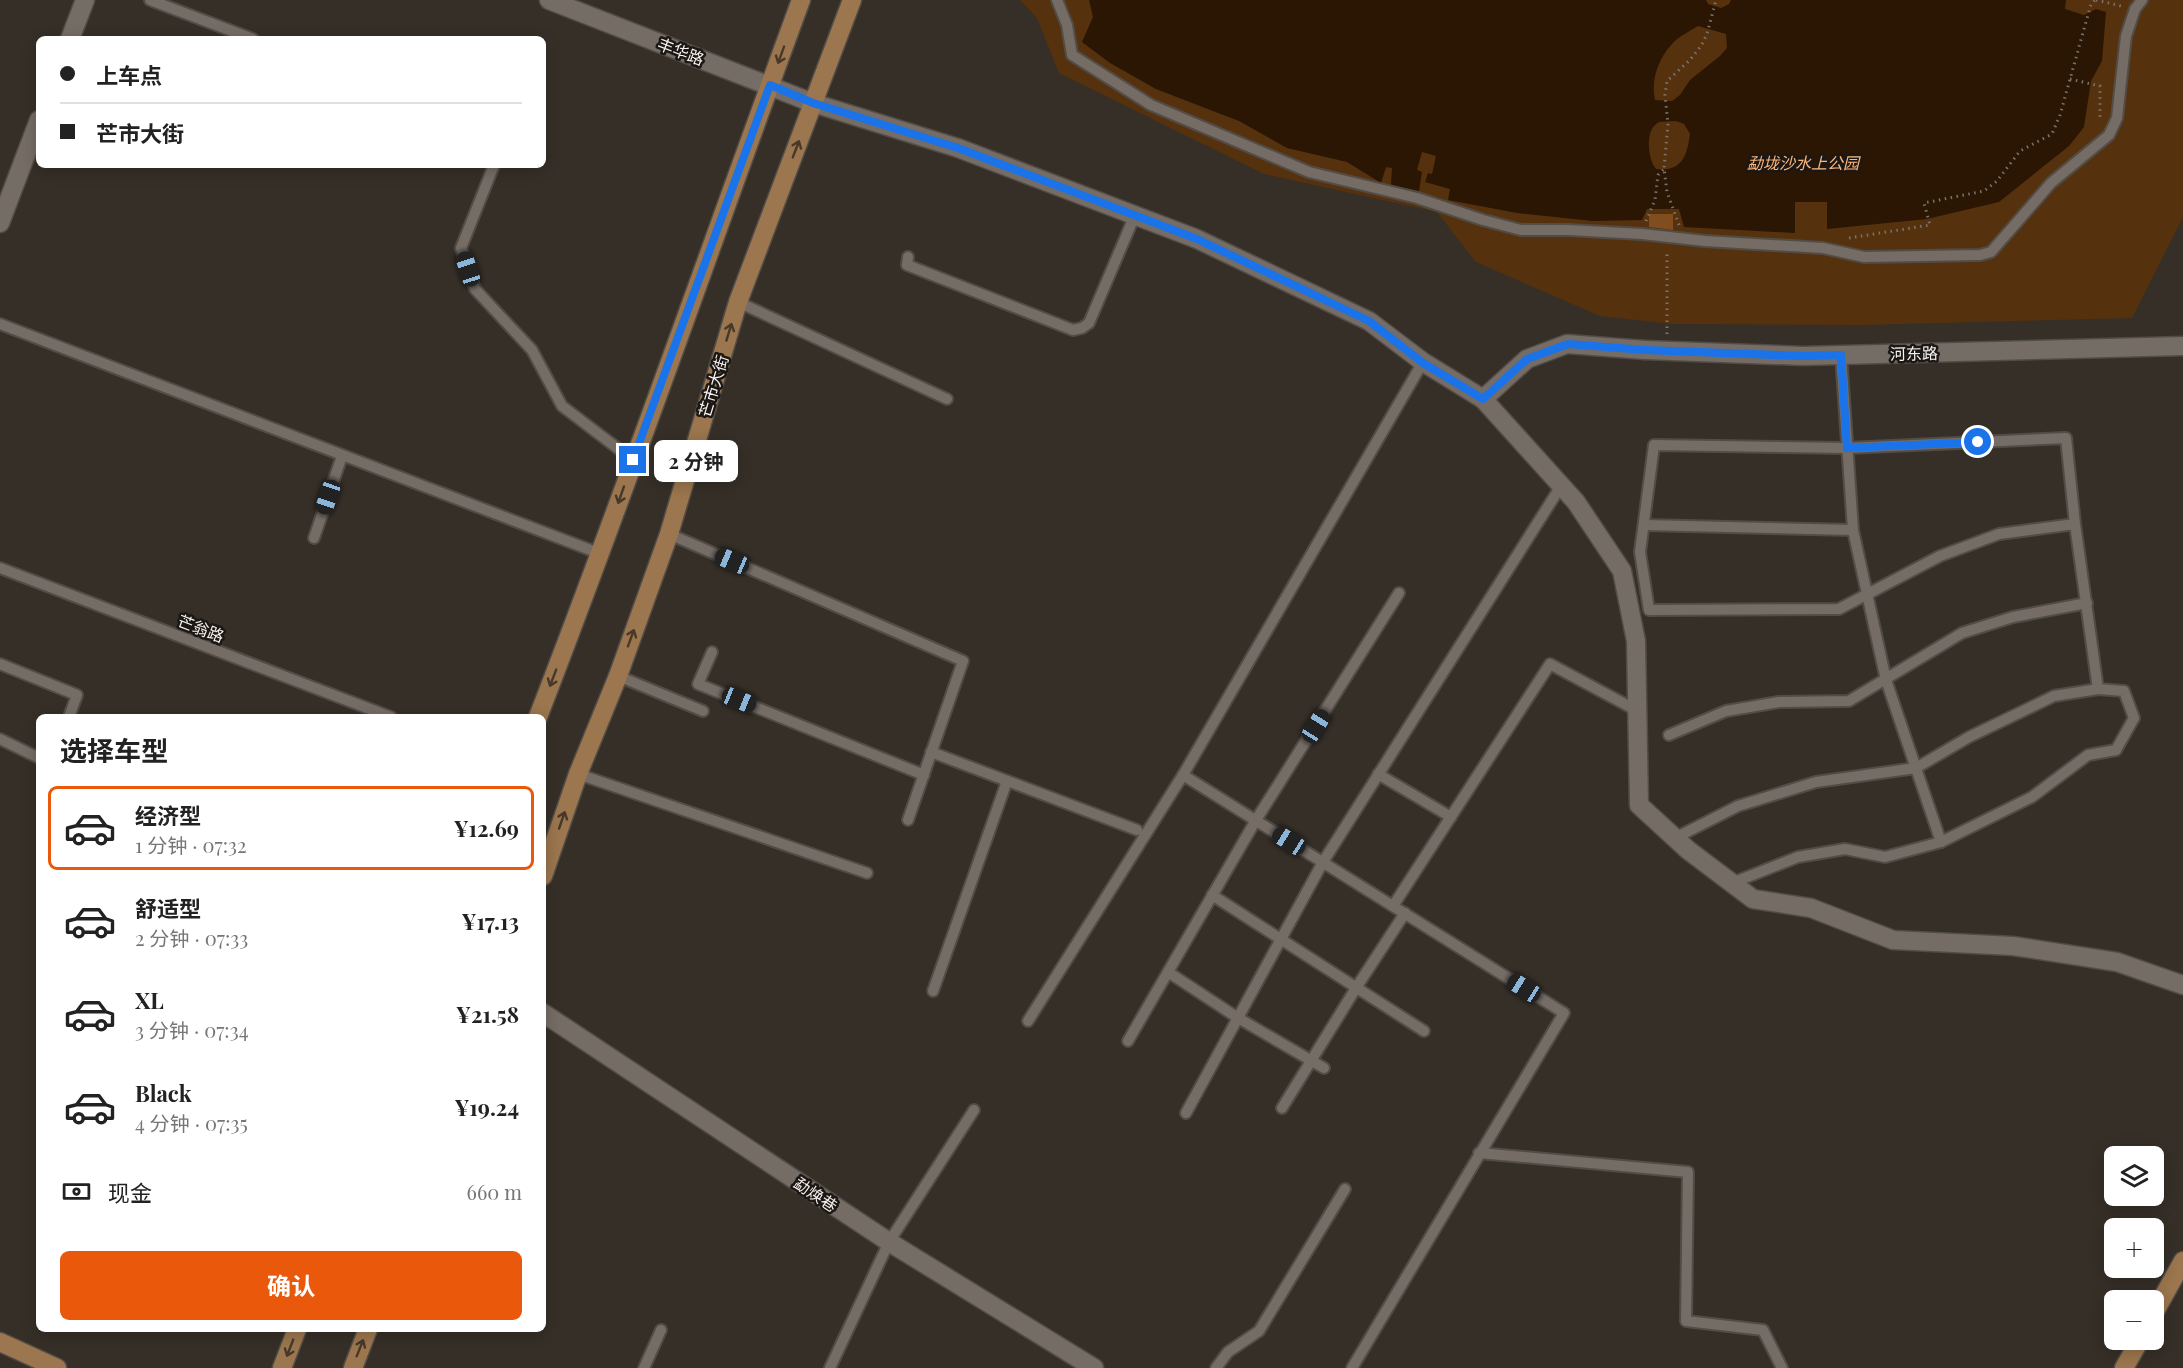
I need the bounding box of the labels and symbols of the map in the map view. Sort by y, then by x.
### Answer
street label: 丰华路 [655,33,707,69]
one-way arrow [774,45,785,64]
one-way arrow [791,141,802,159]
park label: 勐垅沙水上公园 [1747,152,1861,173]
car [454,249,482,289]
one-way arrow [724,323,735,342]
street label: 河东路 [1890,342,1938,364]
street label: 芒市大街 [694,352,732,420]
route start [1964,428,1991,455]
callout: 2 分钟 [654,439,738,481]
route end [619,446,646,473]
car [314,477,342,517]
one-way arrow [615,485,626,504]
car [712,546,752,576]
street label: 芒翁路 [175,610,227,646]
one-way arrow [627,629,638,648]
one-way arrow [547,668,558,686]
car [719,685,759,715]
car [1299,706,1333,746]
one-way arrow [557,811,568,830]
car [1269,824,1309,858]
car [1504,971,1544,1005]
street label: 勐焕巷 [790,1172,842,1216]
one-way arrow [284,1339,295,1357]
one-way arrow [356,1340,367,1358]

